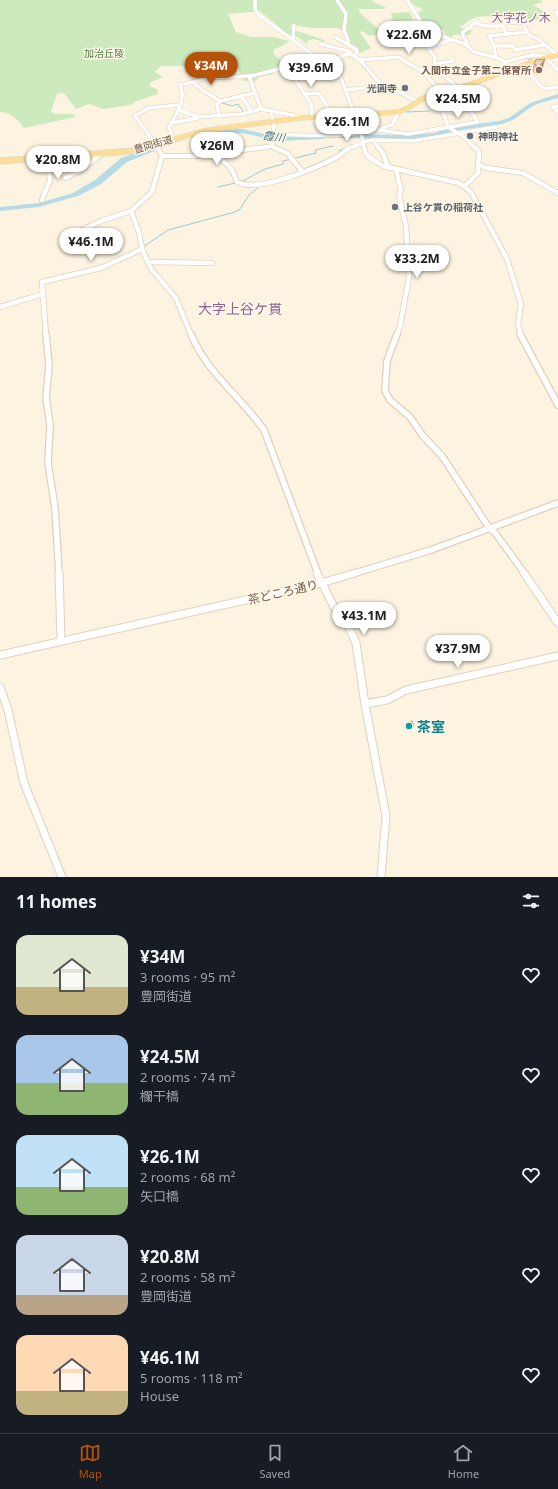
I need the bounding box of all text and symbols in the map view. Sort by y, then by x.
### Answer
district label: 大字花ノ木 [491,9,551,26]
pin: ¥22.6M [376,21,442,55]
text: ¥22.6M [386,25,432,43]
park label: 加治丘陵 [84,46,124,60]
pin: ¥34M [187,52,235,86]
pin: ¥39.6M [278,54,344,88]
text: ¥34M [194,56,228,74]
text: ¥39.6M [288,58,334,76]
place label: 入間市立金子第二保育所 [421,63,531,77]
marker: 入間市立金子第二保育所 [534,65,544,75]
place label: 光圓寺 [367,81,397,95]
marker: 光圓寺 [400,83,410,93]
pin: ¥24.5M [425,85,491,119]
text: ¥24.5M [435,89,481,107]
pin: ¥26.1M [314,108,380,142]
text: ¥26.1M [324,112,370,130]
water label: 霞川 [262,127,287,145]
place label: 神明神社 [478,129,519,143]
marker: 神明神社 [465,131,475,141]
street label: 豊岡街道 [132,132,174,156]
pin: ¥26M [193,132,241,166]
text: ¥26M [200,136,234,154]
pin: ¥20.8M [25,146,91,180]
text: ¥20.8M [35,150,81,168]
place label: 上谷ケ貫の稲荷社 [403,200,484,214]
marker: 上谷ケ貫の稲荷社 [390,202,400,212]
pin: ¥46.1M [58,228,124,262]
text: ¥46.1M [68,232,114,250]
pin: ¥33.2M [384,245,450,279]
text: ¥33.2M [394,249,440,267]
district label: 大字上谷ケ貫 [198,299,282,318]
street label: 茶どころ通り [246,576,320,608]
pin: ¥43.1M [331,602,397,636]
text: ¥43.1M [341,606,387,624]
pin: ¥37.9M [425,635,491,669]
text: ¥37.9M [435,639,481,657]
place label: 茶室 [417,717,445,736]
marker: 茶室 [404,721,414,731]
text: 11 homes [16,890,97,913]
icon: filters [520,890,542,912]
text: ¥34M [140,945,185,968]
icon: home [48,951,96,999]
icon: heart [520,964,542,986]
text: 3 rooms · 95 m² [140,968,235,986]
text: 豊岡街道 [140,987,192,1005]
text: ¥24.5M [140,1045,200,1068]
icon: home [48,1051,96,1099]
icon: heart [520,1064,542,1086]
text: 2 rooms · 74 m² [140,1068,235,1086]
text: 欄干橋 [140,1087,179,1105]
text: ¥26.1M [140,1145,200,1168]
icon: home [48,1151,96,1199]
icon: heart [520,1164,542,1186]
text: 2 rooms · 68 m² [140,1168,235,1186]
text: 矢口橋 [140,1187,179,1205]
text: ¥20.8M [140,1245,200,1268]
icon: home [48,1251,96,1299]
icon: heart [520,1264,542,1286]
text: 2 rooms · 58 m² [140,1268,235,1286]
text: 豊岡街道 [140,1287,192,1305]
text: ¥46.1M [140,1346,200,1369]
icon: home [48,1351,96,1399]
icon: heart [520,1364,542,1386]
text: 5 rooms · 118 m² [140,1369,243,1387]
text: House [140,1387,179,1405]
tab: Map [79,1442,102,1481]
tab: Saved [259,1442,290,1481]
tab: Home [448,1442,479,1481]

